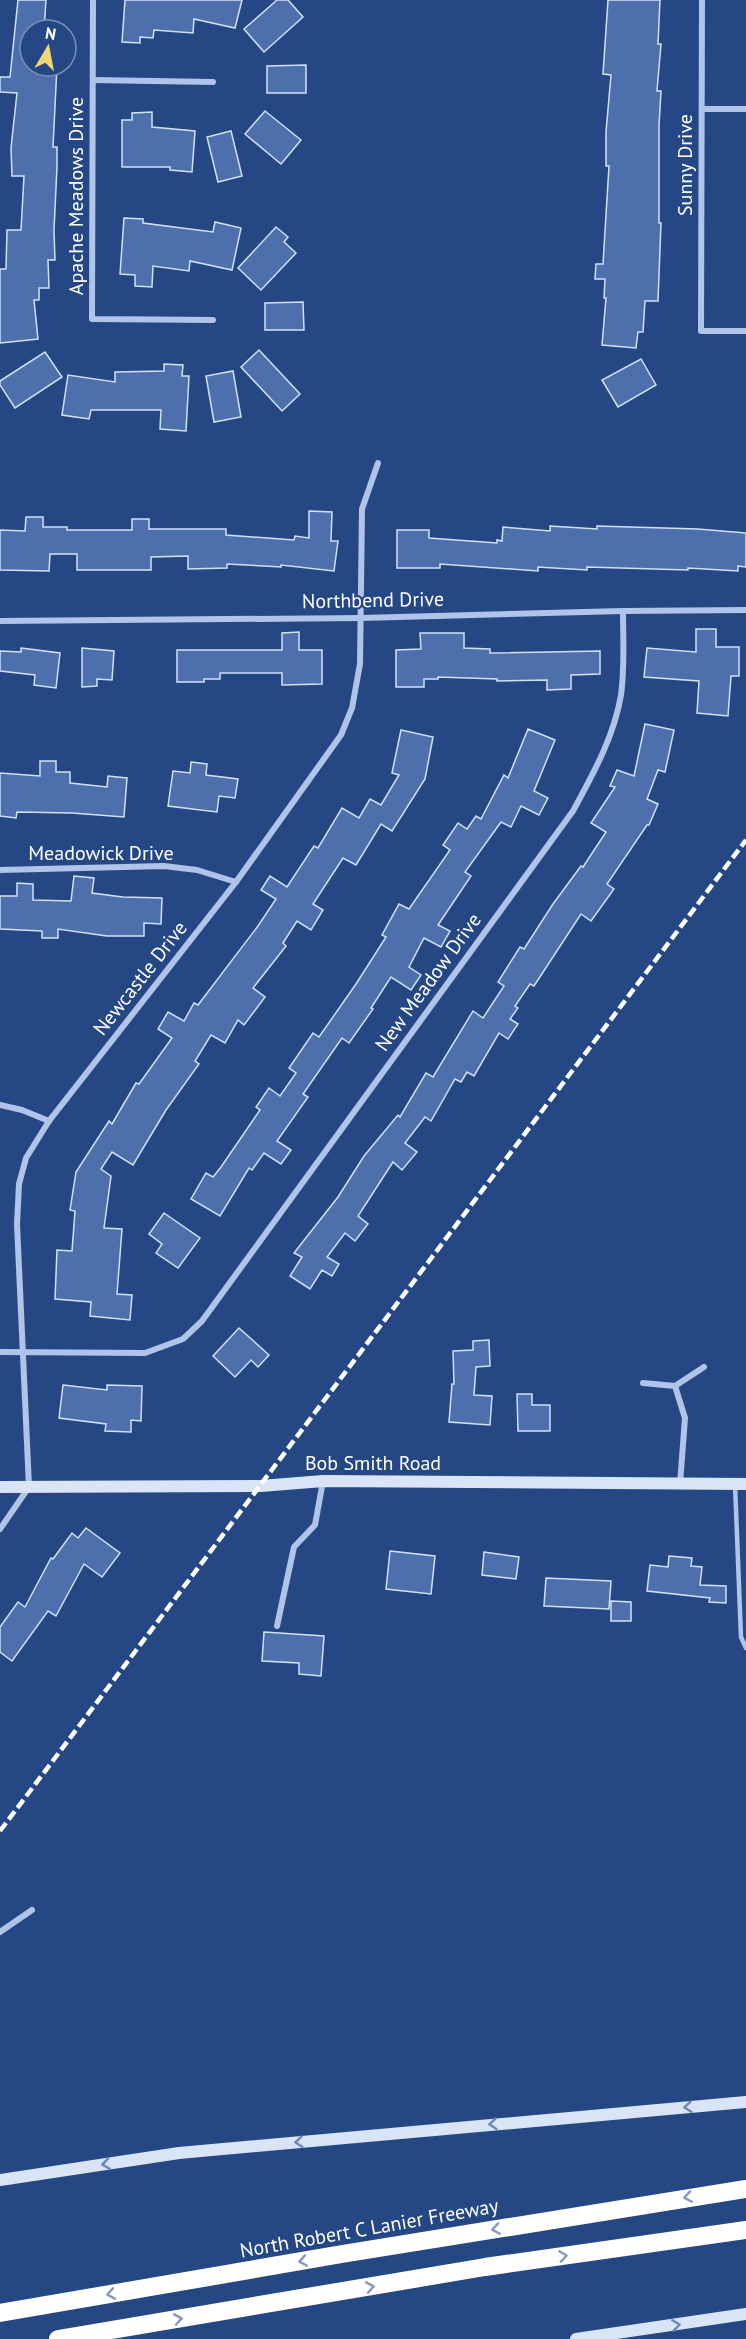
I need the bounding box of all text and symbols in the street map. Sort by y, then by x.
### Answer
north arrow [18,18,78,78]
text: N [44,22,58,44]
street label: Apache Meadows Drive [63,97,89,295]
street label: Sunny Drive [672,114,698,216]
street label: Northbend Drive [302,586,444,614]
street label: Meadowick Drive [28,840,174,866]
street label: New Meadow Drive [369,908,487,1056]
street label: Newcastle Drive [87,916,193,1040]
street label: Bob Smith Road [305,1450,441,1476]
one-way arrow [683,2100,692,2113]
one-way arrow [489,2117,498,2130]
one-way arrow [295,2135,304,2148]
one-way arrow [101,2157,111,2170]
one-way arrow [684,2191,693,2203]
street label: North Robert C Lanier Freeway [238,2192,501,2264]
one-way arrow [491,2222,501,2235]
one-way arrow [558,2251,567,2263]
one-way arrow [299,2254,309,2267]
one-way arrow [366,2281,375,2293]
one-way arrow [107,2287,117,2300]
one-way arrow [173,2313,183,2326]
one-way arrow [671,2319,680,2331]

